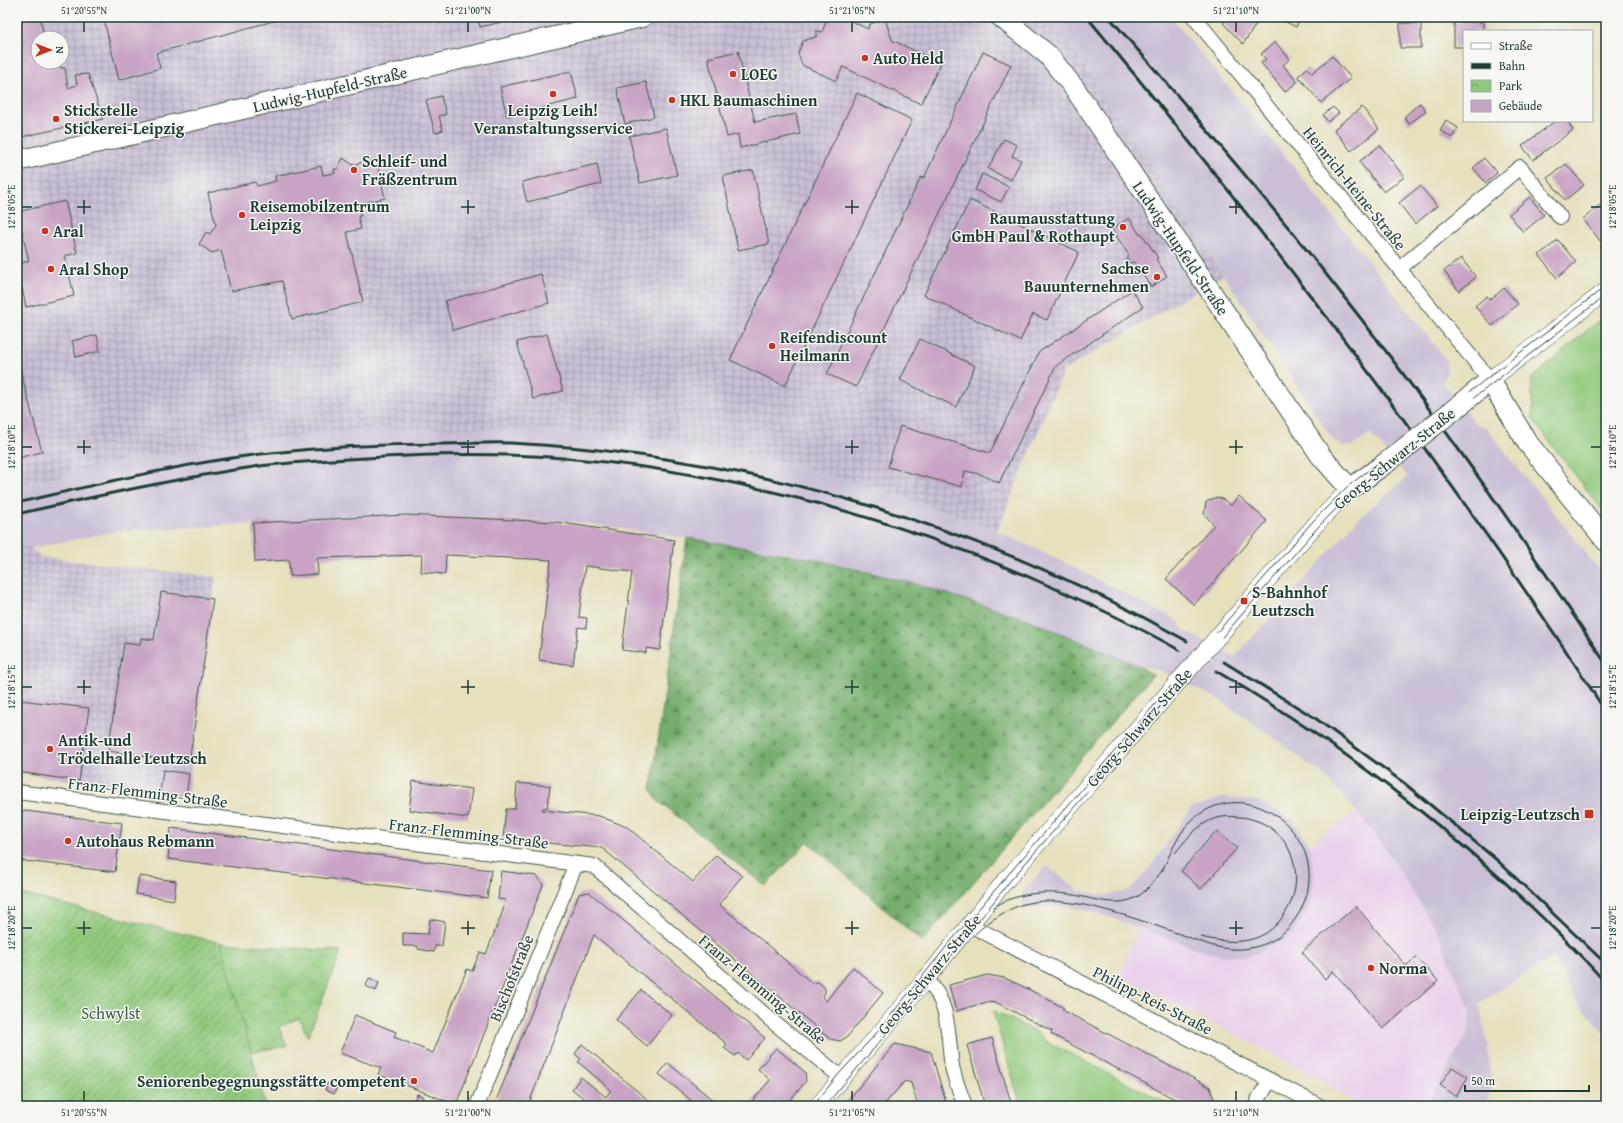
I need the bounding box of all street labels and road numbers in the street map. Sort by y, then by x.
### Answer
street label: Ludwig-Hupfeld-Straße [250,60,410,118]
street label: Heinrich-Heine-Straße [1298,121,1412,255]
street label: Ludwig-Hupfeld-Straße [1127,176,1235,320]
street label: Georg-Schwarz-Straße [1328,401,1460,515]
street label: Georg-Schwarz-Straße [1080,662,1198,792]
street label: Franz-Flemming-Straße [67,770,229,814]
street label: Franz-Flemming-Straße [388,811,550,855]
street label: Georg-Schwarz-Straße [871,908,987,1040]
street label: Franz-Flemming-Straße [694,928,832,1050]
street label: Bischofstraße [483,931,539,1025]
street label: Philipp-Reis-Straße [1089,960,1217,1040]

